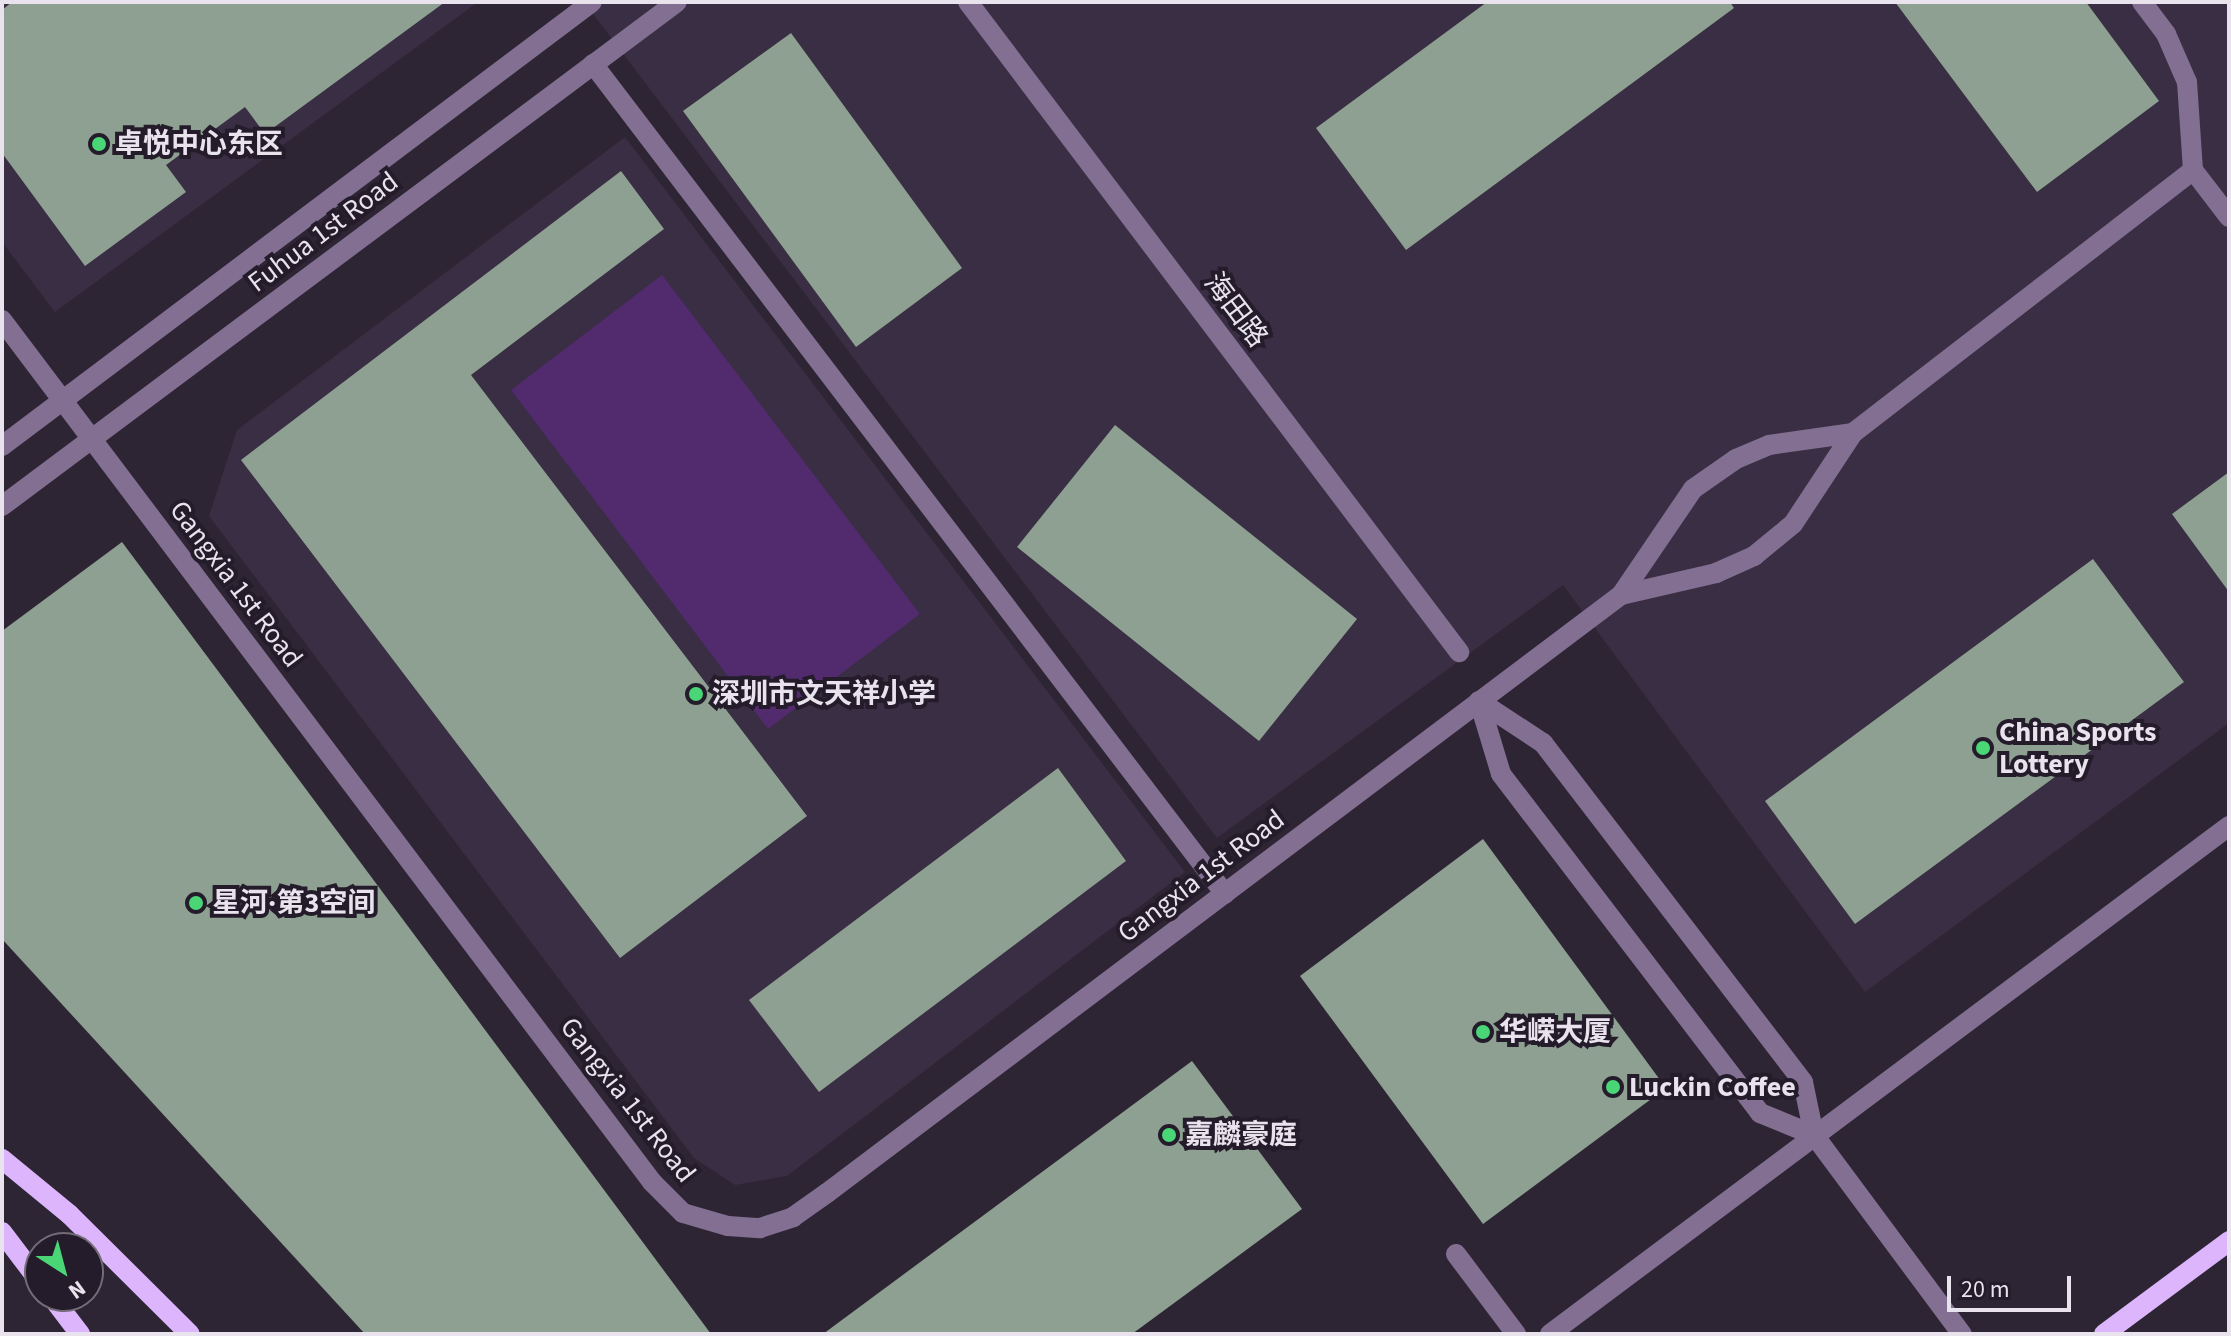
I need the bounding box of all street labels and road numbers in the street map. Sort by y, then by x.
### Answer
street label: Fuhua 1st Road [241,165,405,299]
street label: 海田路 [1197,266,1275,354]
street label: Gangxia 1st Road [162,494,310,674]
street label: Gangxia 1st Road [1111,802,1291,950]
street label: Gangxia 1st Road [553,1011,703,1189]

